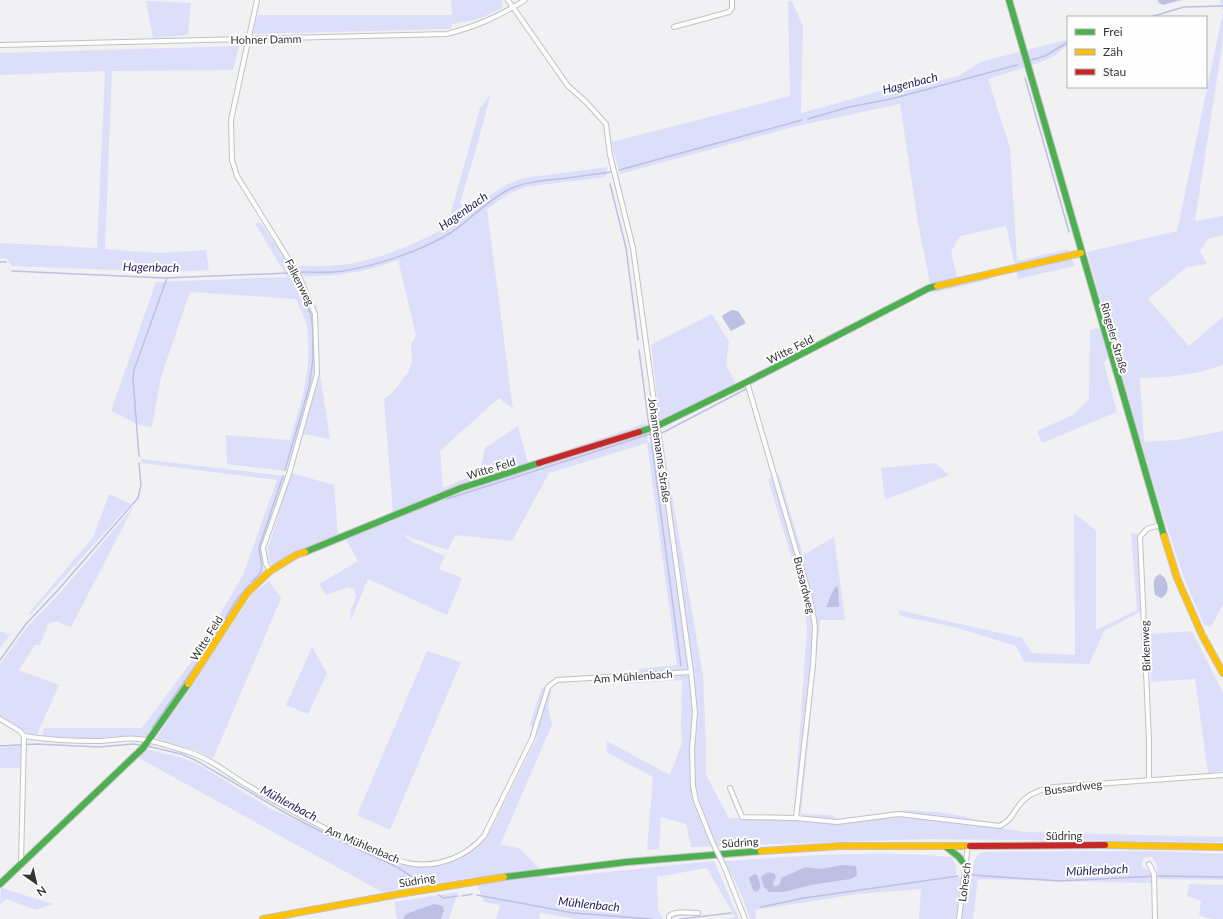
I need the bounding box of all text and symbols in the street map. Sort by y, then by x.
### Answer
legend [1067,16,1207,88]
text: Frei [1103,24,1123,39]
street label: Hohner Damm [230,32,302,46]
text: Zäh [1103,44,1123,59]
text: Stau [1103,64,1126,79]
water label: Hagenbach [881,69,939,97]
water label: Hagenbach [436,189,490,233]
street label: Falkenweg [283,256,317,308]
water label: Hagenbach [123,259,179,275]
street label: Ringeler Straße [1099,301,1131,375]
street label: Witte Feld [765,332,815,366]
street label: Johannemanns Straße [646,397,674,504]
street label: Witte Feld [465,454,517,482]
street label: Bussardweg [792,555,818,615]
street label: Witte Feld [187,613,225,663]
street label: Birkenweg [1138,620,1152,672]
street label: Am Mühlenbach [593,667,673,685]
street label: Bussardweg [1043,777,1103,797]
water label: Mühlenbach [258,782,320,824]
street label: Am Mühlenbach [324,823,402,865]
street label: Südring [1046,829,1083,842]
street label: Südring [721,834,759,850]
water label: Mühlenbach [1066,861,1128,879]
street label: Lohesch [955,862,973,902]
north arrow [16,863,56,903]
street label: Südring [398,870,436,890]
text: N [35,884,49,899]
water label: Mühlenbach [557,893,621,915]

